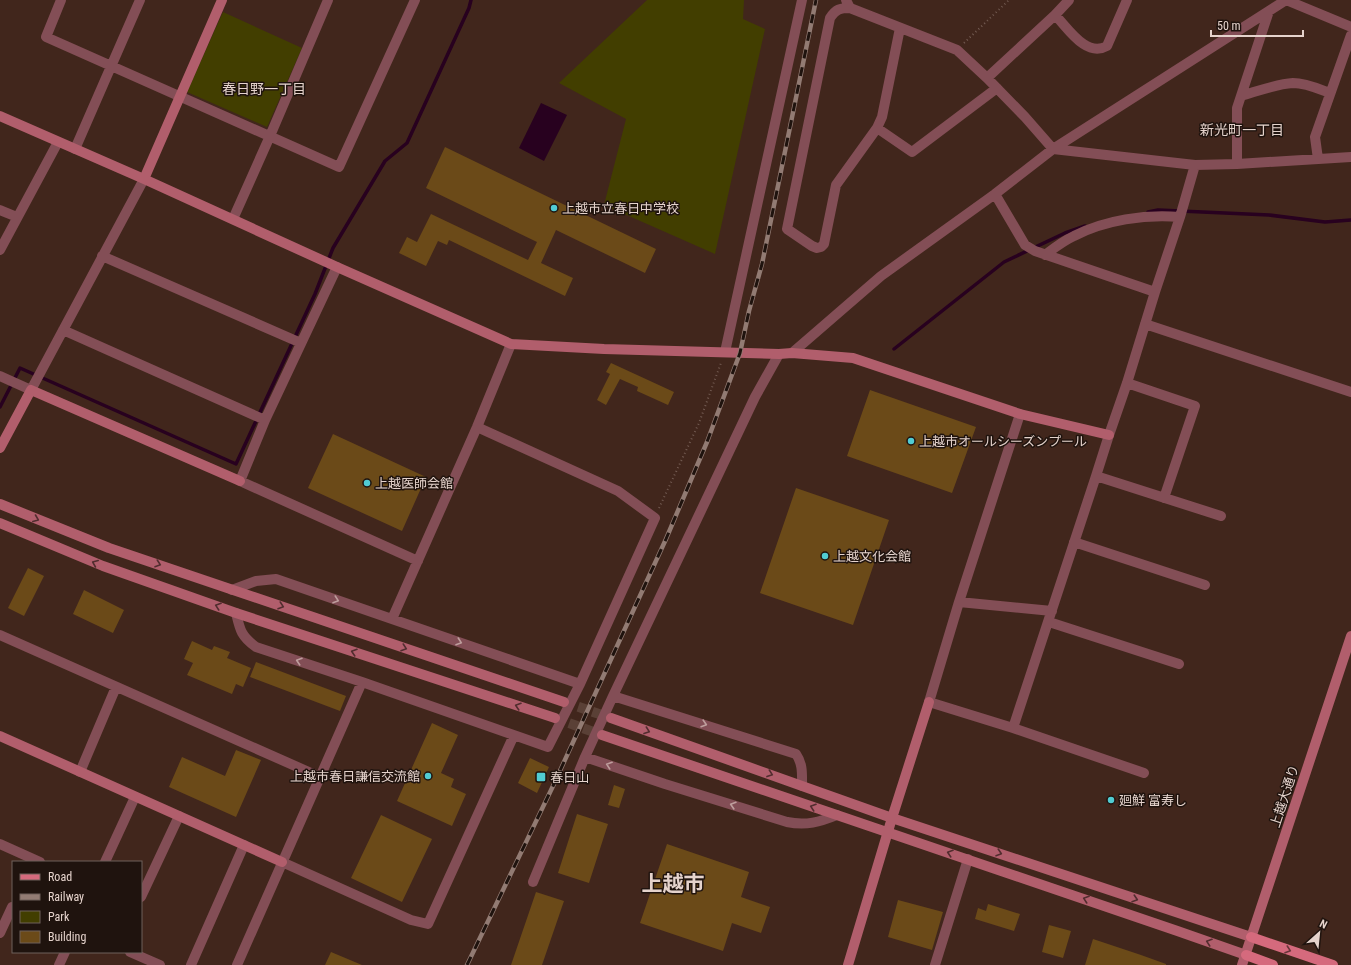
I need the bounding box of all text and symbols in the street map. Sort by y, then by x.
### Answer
scale bar [1211,12,1303,38]
text: 50 m [1217,19,1241,33]
district label: 春日野一丁目 [222,81,306,97]
district label: 新光町一丁目 [1200,122,1284,138]
place label: 上越市立春日中学校 [562,201,679,216]
marker: 上越市立春日中学校 [549,203,559,213]
place label: 上越市オールシーズンプール [919,434,1087,449]
marker: 上越市オールシーズンプール [906,436,916,446]
place label: 上越医師会館 [375,476,453,491]
marker: 上越医師会館 [362,478,372,488]
one-way arrow [33,514,40,522]
place label: 上越文化会館 [833,549,911,564]
marker: 上越文化会館 [820,551,830,561]
one-way arrow [92,560,100,568]
one-way arrow [154,560,161,568]
one-way arrow [333,595,340,604]
one-way arrow [277,601,284,610]
one-way arrow [214,602,221,611]
one-way arrow [456,637,463,646]
one-way arrow [400,643,407,652]
one-way arrow [351,648,358,657]
one-way arrow [295,657,302,665]
one-way arrow [514,702,521,711]
one-way arrow [700,719,707,728]
one-way arrow [644,726,651,734]
one-way arrow [606,761,613,770]
street label: 上越大通り [1267,763,1302,829]
place label: 上越市春日謙信交流館 [290,769,420,784]
one-way arrow [766,769,773,778]
place label: 春日山 [550,770,589,785]
marker: 上越市春日謙信交流館 [423,771,433,781]
marker: 春日山 [535,771,547,783]
place label: 廻鮮 富寿し [1119,793,1187,808]
marker: 廻鮮 富寿し [1106,795,1116,805]
one-way arrow [729,801,736,810]
one-way arrow [810,803,817,812]
one-way arrow [946,849,953,858]
one-way arrow [995,849,1002,857]
legend [12,861,142,953]
text: Road [48,870,72,884]
district label: 上越市 [642,872,705,896]
text: Railway [48,890,84,904]
one-way arrow [1132,894,1139,903]
one-way arrow [1083,895,1090,904]
text: Park [48,910,70,924]
north arrow [1299,913,1339,953]
text: N [1317,917,1329,932]
text: Building [48,930,86,944]
one-way arrow [1205,939,1212,947]
one-way arrow [1284,945,1291,953]

